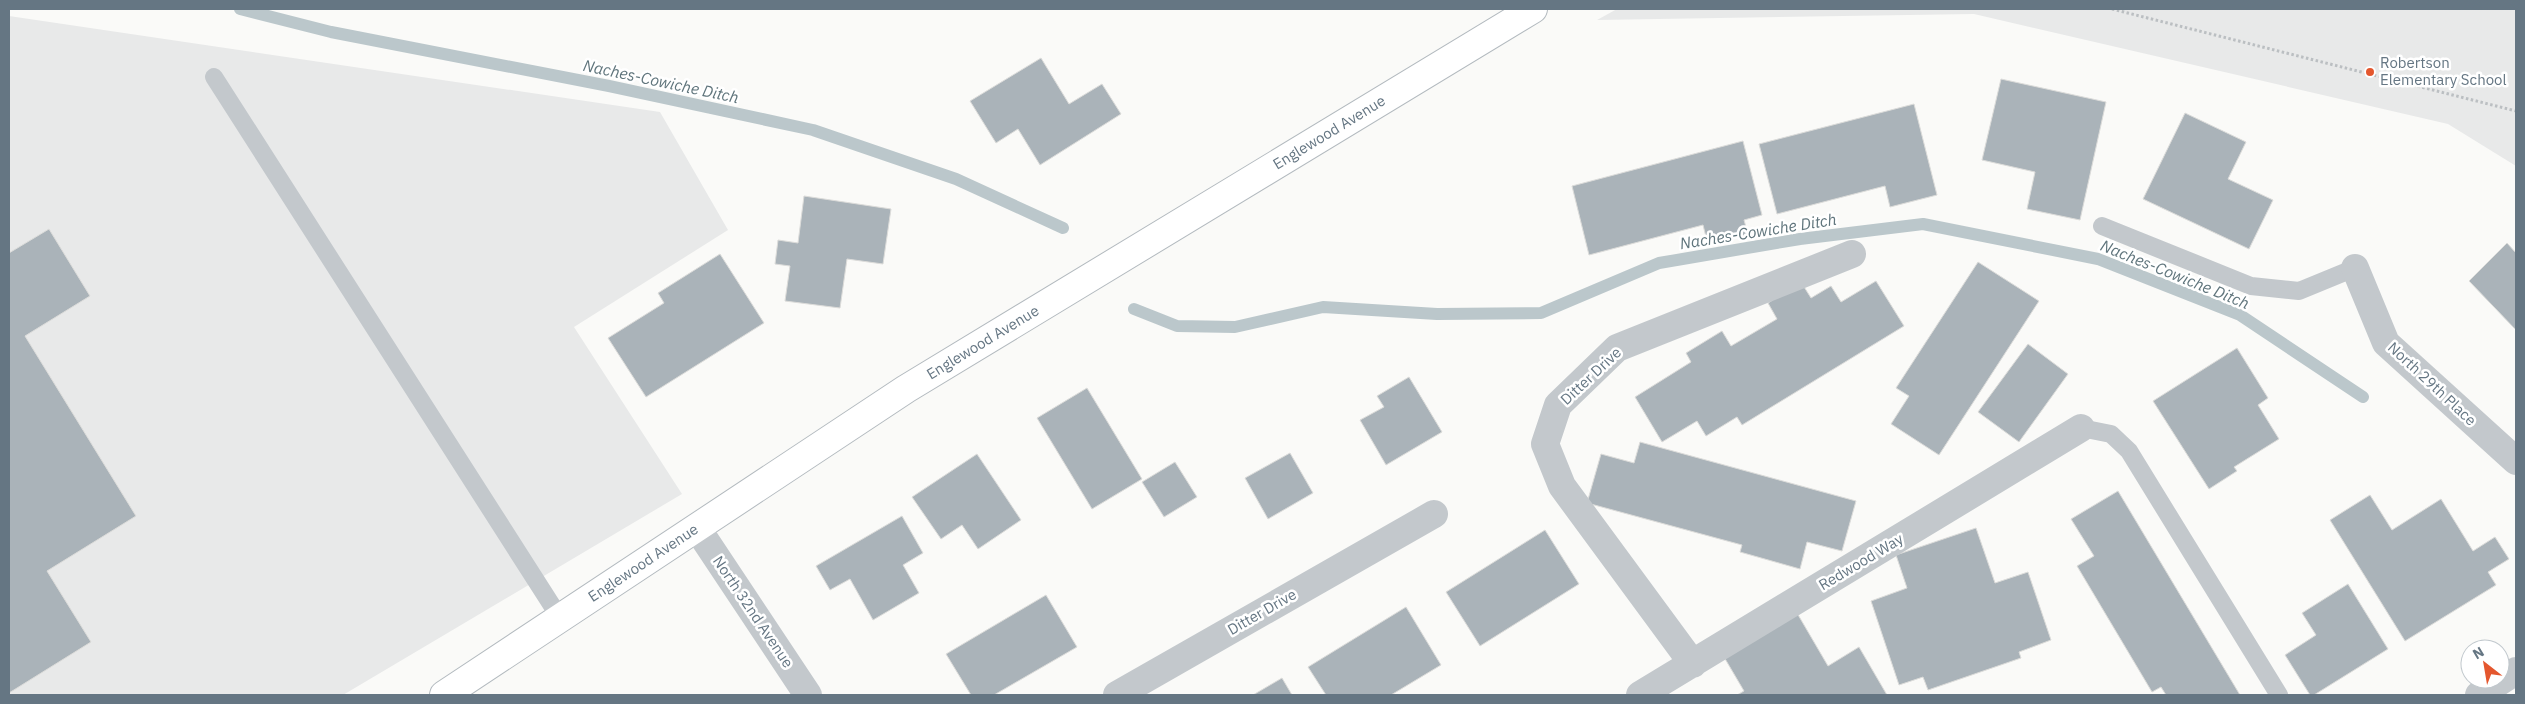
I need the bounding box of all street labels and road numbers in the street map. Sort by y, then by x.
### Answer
street label: Englewood Avenue [1269,91,1389,173]
street label: Englewood Avenue [923,301,1042,383]
street label: North 29th Place [2384,338,2481,429]
street label: Ditter Drive [1556,343,1625,409]
street label: Englewood Avenue [584,519,702,606]
street label: Redwood Way [1815,529,1907,594]
street label: North 32nd Avenue [709,552,798,671]
street label: Ditter Drive [1224,584,1300,639]

